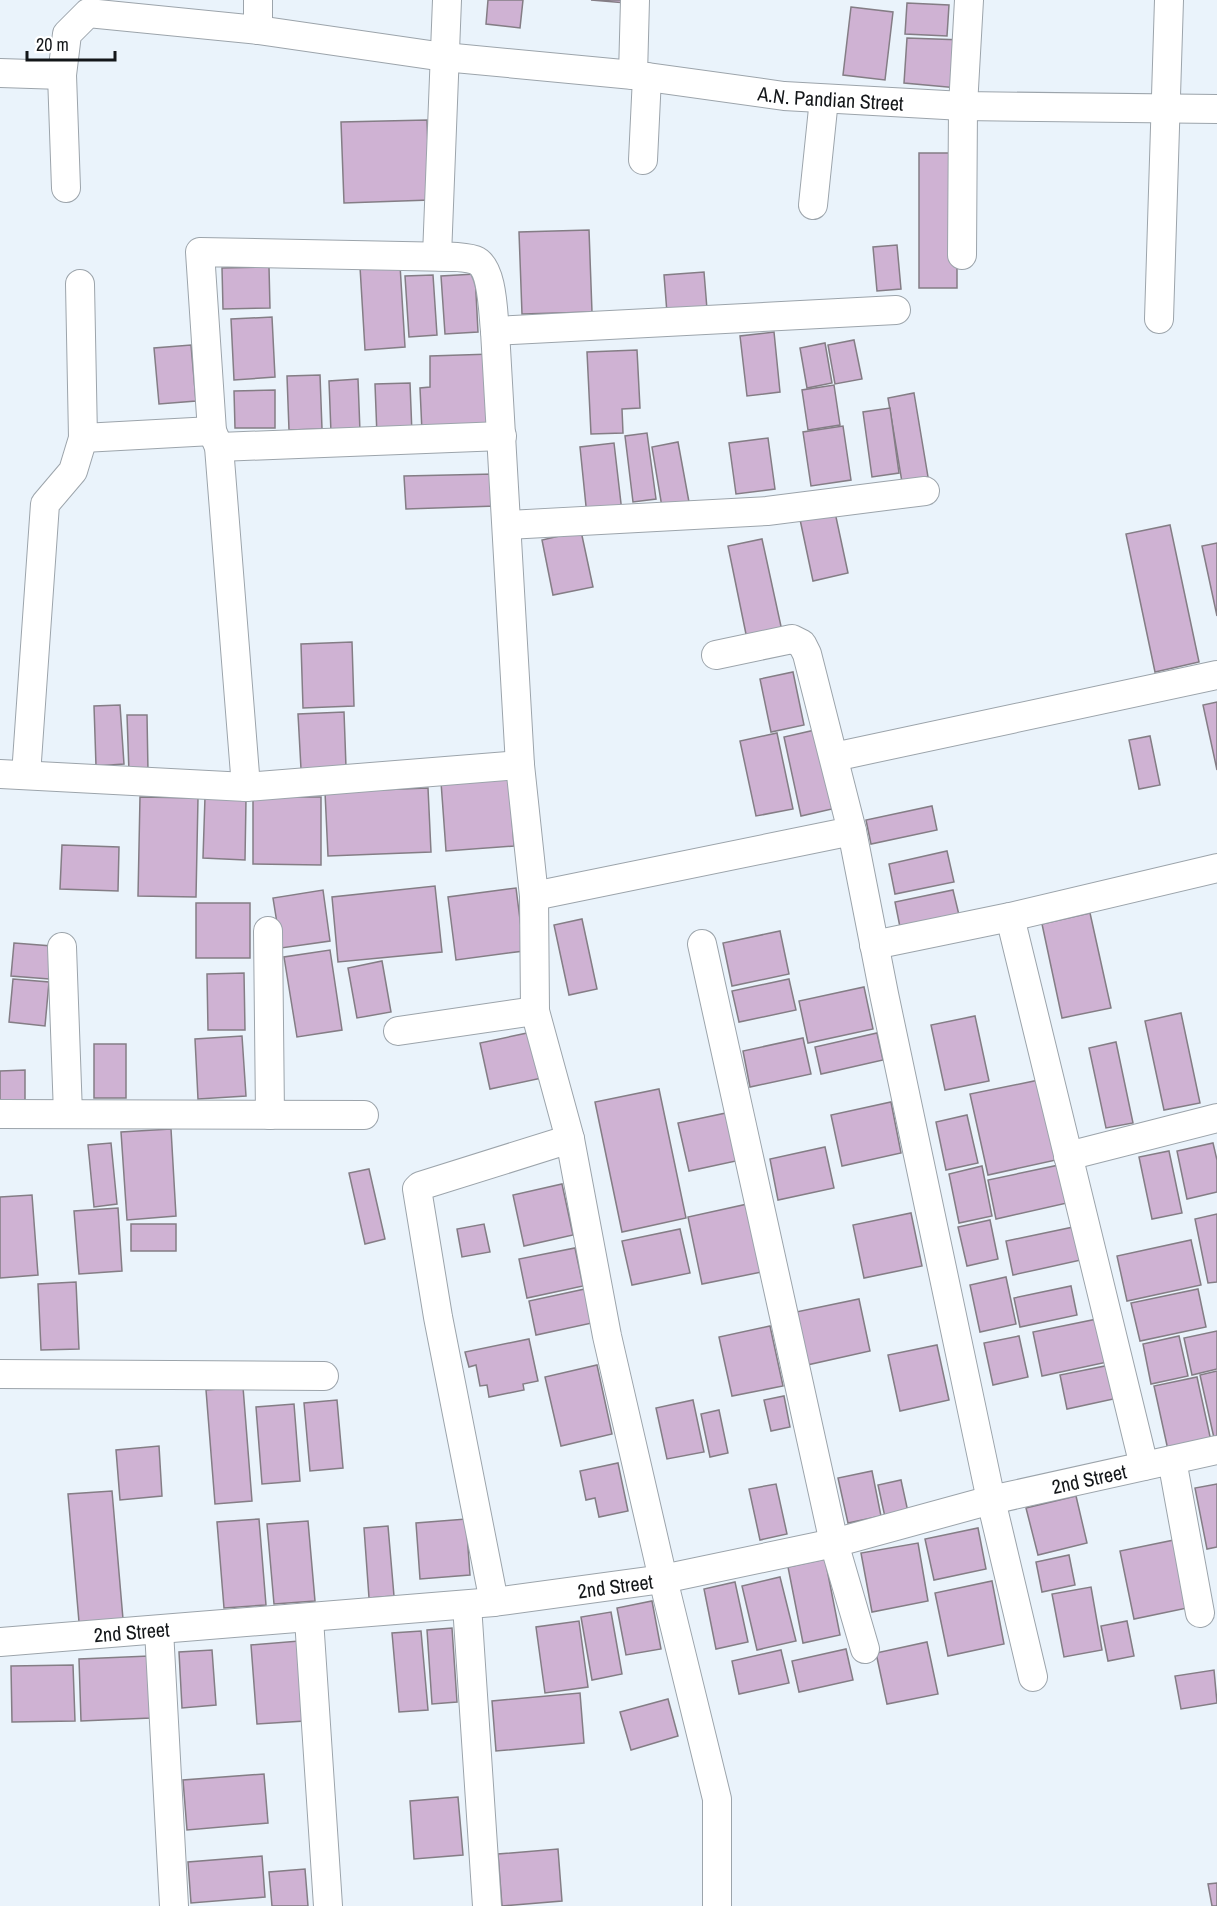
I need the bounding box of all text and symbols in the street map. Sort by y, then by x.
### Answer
scale bar [27,24,116,62]
text: 20 m [36,32,69,57]
street label: A.N. Pandian Street [755,79,905,116]
street label: 2nd Street [1049,1457,1129,1500]
street label: 2nd Street [576,1567,655,1604]
street label: 2nd Street [93,1615,171,1648]

